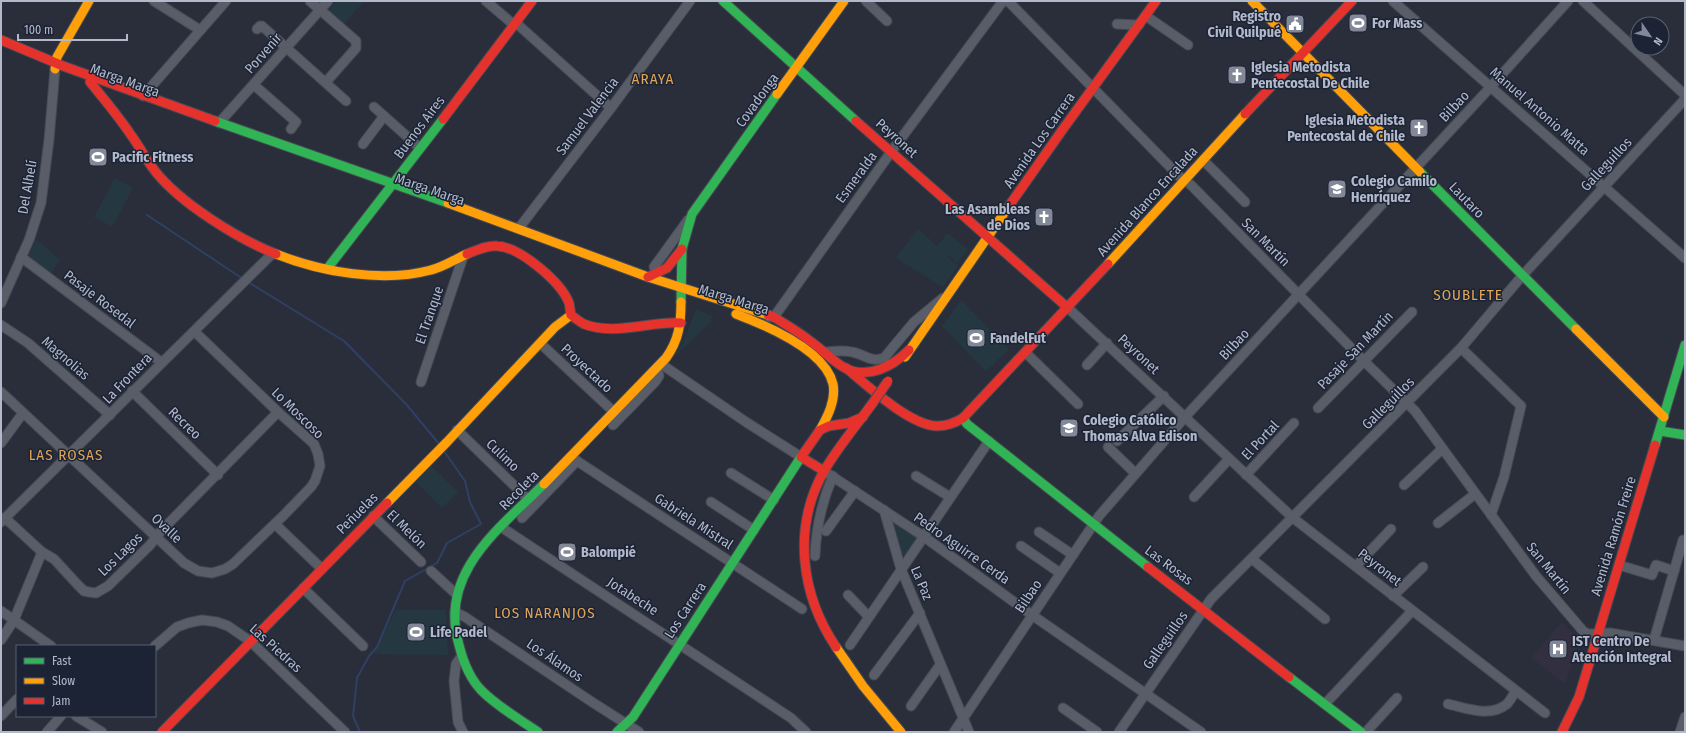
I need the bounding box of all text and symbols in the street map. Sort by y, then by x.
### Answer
place label: Registro Civil Quilpué [1208,8,1282,41]
sports icon: For Mass [1347,12,1369,34]
public building icon: Registro Civil Quilpué [1284,13,1306,35]
place label: For Mass [1372,15,1422,32]
scale bar [18,16,127,42]
north arrow [1630,16,1670,56]
text: 100 m [24,23,53,37]
street label: Porvenir [241,30,286,77]
text: N [1651,35,1665,48]
place label: Iglesia Metodista Pentecostal De Chile [1251,59,1370,92]
street label: Marga Marga [88,60,162,101]
church icon: Iglesia Metodista Pentecostal De Chile [1226,64,1248,86]
street label: Manuel Antonio Matta [1486,64,1593,159]
district label: ARAYA [632,70,674,88]
street label: Covadonga [732,70,783,131]
street label: Samuel Valencia [553,74,622,159]
street label: Bilbao [1436,87,1473,125]
street label: Avenida Los Carrera [1000,89,1079,191]
street label: Buenos Aires [390,93,449,162]
place label: Iglesia Metodista Pentecostal de Chile [1287,112,1405,145]
street label: Peyronet [872,115,922,162]
church icon: Iglesia Metodista Pentecostal de Chile [1408,117,1430,139]
street label: Galleguillos [1577,134,1635,195]
street label: Avenida Blanco Encalada [1093,143,1201,260]
sports icon: Pacific Fitness [87,146,109,168]
street label: Esmeralda [832,148,881,206]
place label: Pacific Fitness [112,149,193,166]
street label: Del Alhelí [14,158,41,215]
street label: Marga Marga [393,170,467,209]
place label: Colegio Camilo Henríquez [1351,173,1438,206]
school or university icon: Colegio Camilo Henríquez [1326,178,1348,200]
street label: Lautaro [1445,179,1488,222]
place label: Las Asambleas de Dios [945,201,1030,234]
church icon: Las Asambleas de Dios [1033,206,1055,228]
street label: San Martín [1238,215,1293,270]
street label: Pasaje Rosedal [61,267,139,332]
street label: Marga Marga [697,281,771,318]
street label: El Tranque [412,284,447,346]
district label: SOUBLETE [1433,286,1503,304]
street label: Pasaje San Martín [1314,308,1397,393]
street label: Bilbao [1216,325,1253,363]
sports icon: FandelFut [965,327,987,349]
place label: FandelFut [990,330,1047,347]
street label: Peyronet [1114,331,1163,378]
street label: Magnolias [38,333,93,384]
street label: Proyectado [557,340,616,396]
street label: La Frontera [99,349,156,407]
street label: Galleguillos [1359,374,1418,433]
street label: Lo Moscoso [268,384,327,442]
street label: Recreo [165,404,205,443]
place label: Colegio Católico Thomas Alva Edison [1083,412,1197,445]
school or university icon: Colegio Católico Thomas Alva Edison [1058,417,1080,439]
street label: El Portal [1238,417,1283,464]
street label: Culimo [483,436,523,475]
district label: LAS ROSAS [29,446,103,464]
street label: Recoleta [496,467,543,514]
street label: Avenida Ramón Freire [1587,474,1640,598]
street label: Peñuelas [333,489,382,538]
street label: Gabriela Mistral [651,490,736,553]
street label: El Melón [383,506,430,552]
street label: Pedro Aguirre Cerda [910,509,1013,588]
street label: Ovalle [148,510,186,547]
street label: Los Lagos [95,529,146,580]
street label: San Martín [1523,539,1575,598]
sports icon: Balompié [556,541,578,563]
street label: Las Rosas [1141,542,1196,589]
place label: Balompié [581,544,636,561]
street label: Peyronet [1354,545,1405,590]
street label: La Paz [907,564,936,603]
street label: Jotabeche [604,574,661,619]
street label: Bilbao [1011,576,1046,616]
street label: Los Carrera [661,579,710,642]
district label: LOS NARANJOS [494,604,596,622]
street label: Galleguillos [1139,608,1192,673]
street label: Las Piedras [246,620,305,676]
sports icon: Life Padel [405,621,427,643]
place label: Life Padel [430,624,487,641]
place label: IST Centro De Atención Integral [1571,633,1672,666]
street label: Los Álamos [523,635,587,686]
hospital icon: IST Centro De Atención Integral [1547,638,1569,660]
legend [16,645,156,717]
text: Fast [52,654,71,668]
text: Slow [52,674,75,688]
text: Jam [52,694,70,708]

